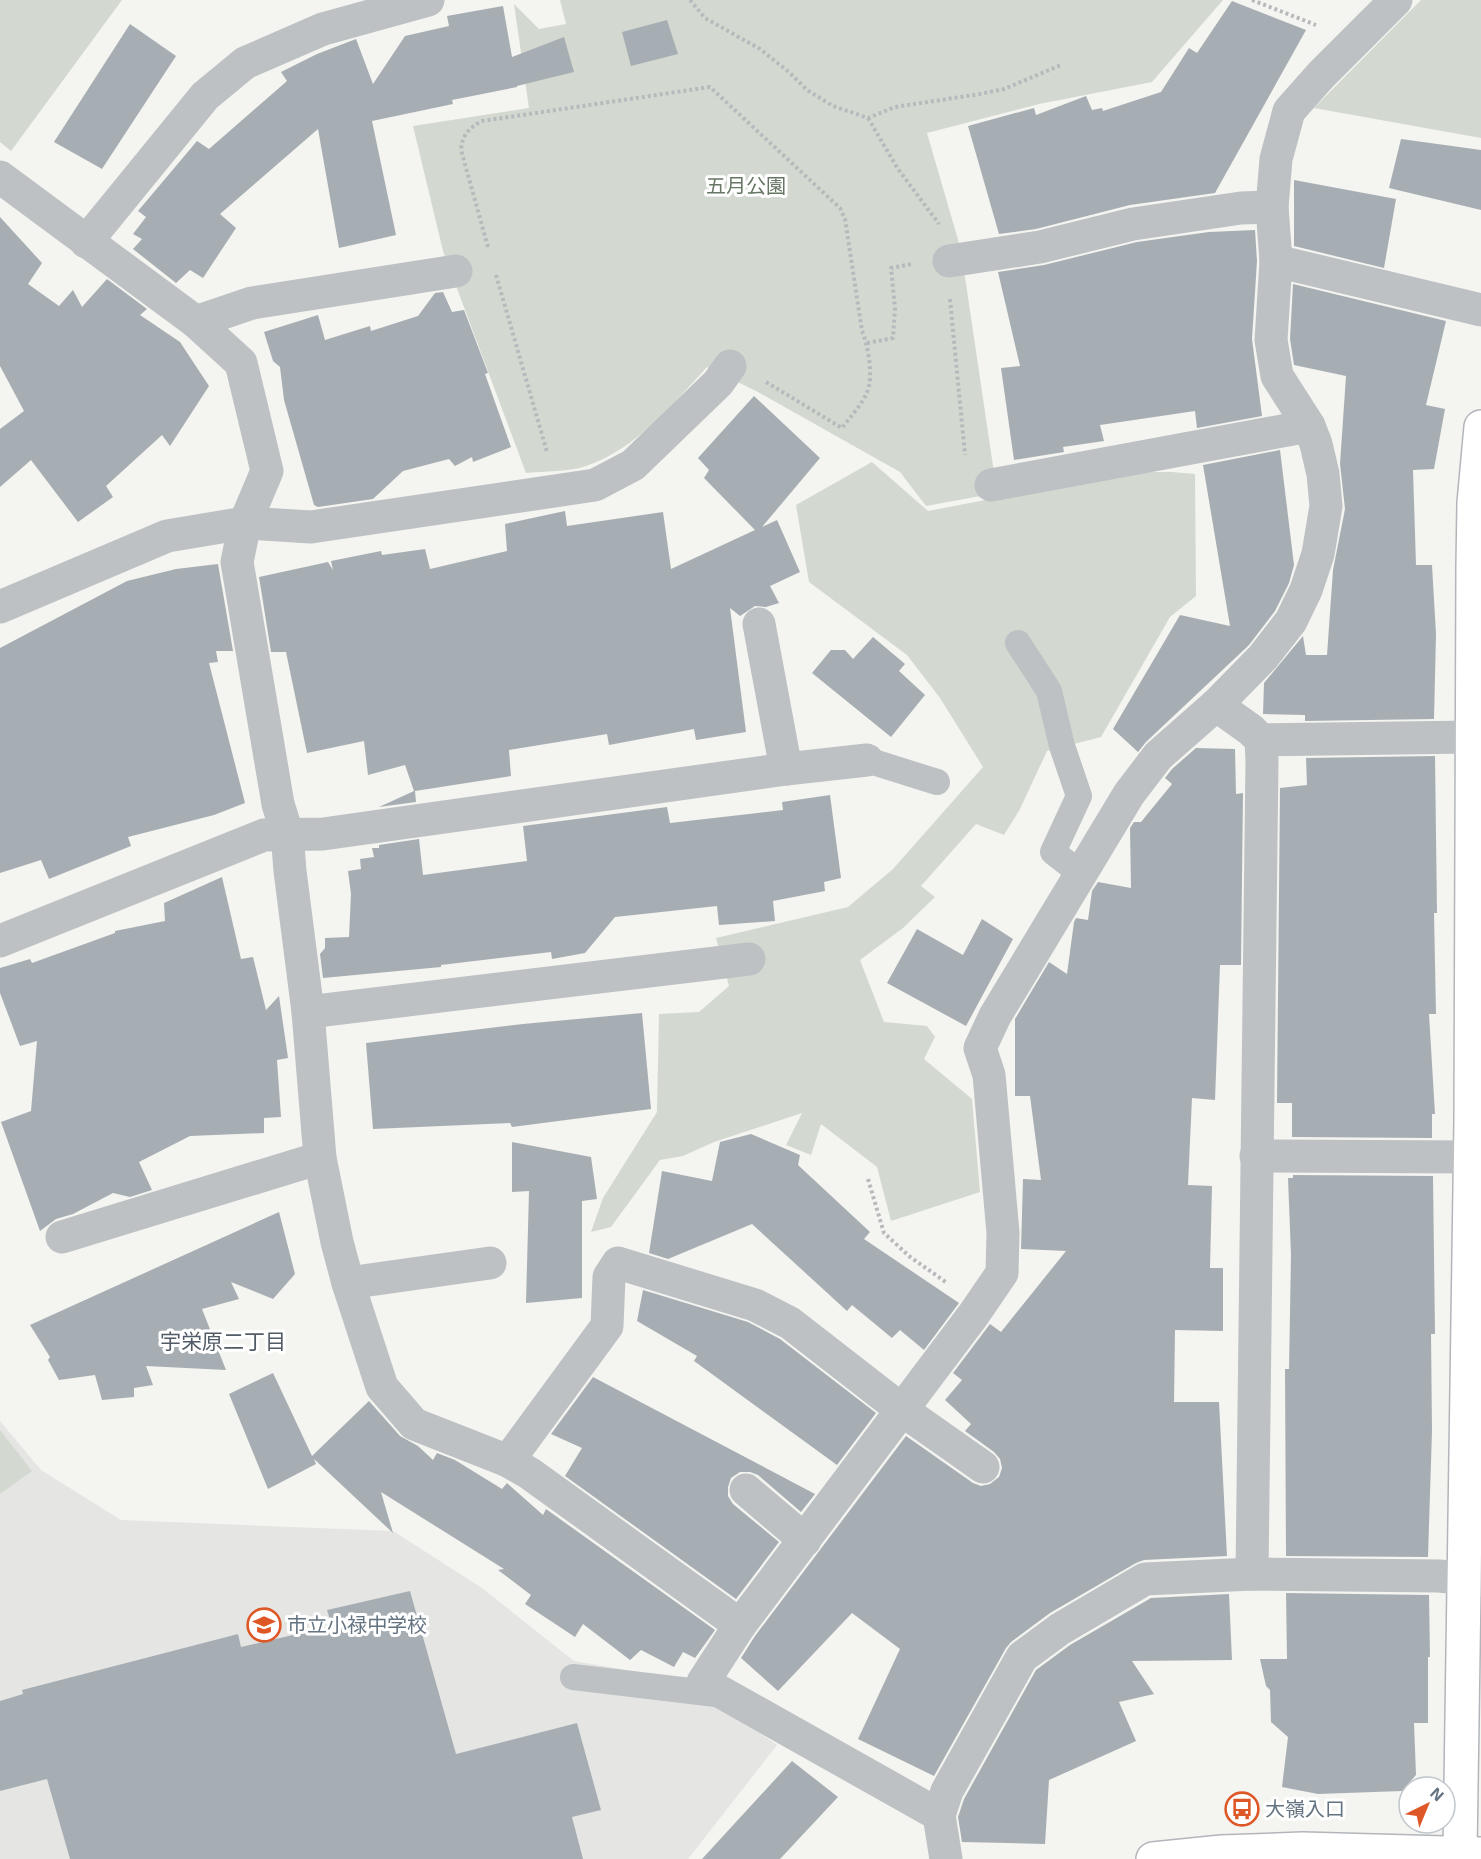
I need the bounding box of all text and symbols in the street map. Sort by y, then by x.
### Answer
park label: 五月公園 [706,173,786,197]
district label: 宇栄原二丁目 [160,1328,286,1353]
school or university icon: 市立小禄中学校 [246,1607,282,1643]
place label: 市立小禄中学校 [287,1612,427,1636]
north arrow [1397,1775,1457,1835]
text: N [1427,1783,1448,1805]
bus stop icon: 大嶺入口 [1224,1791,1260,1827]
place label: 大嶺入口 [1265,1796,1345,1820]

